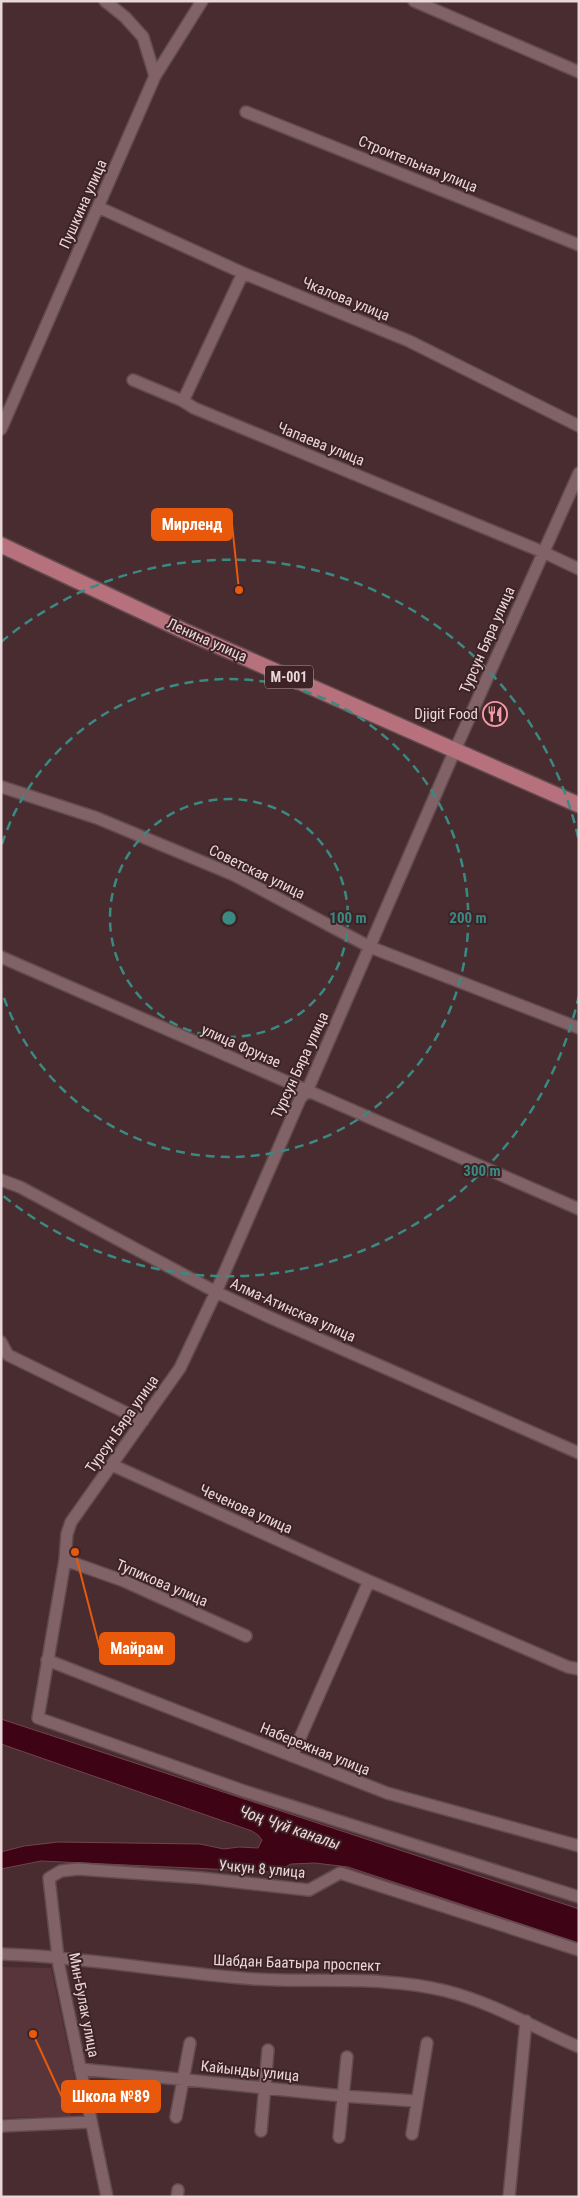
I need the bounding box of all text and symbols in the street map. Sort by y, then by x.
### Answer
street label: Строительная улица [356,132,480,196]
street label: Пушкина улица [55,157,111,251]
street label: Чкалова улица [299,273,393,325]
street label: Чапаева улица [275,418,367,470]
callout: Мирленд [152,509,232,540]
text: Мирленд [162,515,222,534]
street label: Турсун Бяра улица [455,584,519,696]
street label: Ленина улица [164,614,250,666]
road number: М-001 [265,666,313,689]
restaurant icon: Djigit Food [482,701,508,727]
place label: Djigit Food [414,705,478,723]
street label: Советская улица [206,841,308,903]
centre of rings [220,909,238,927]
text: 100 m [329,909,367,927]
text: 200 m [449,909,487,927]
street label: Турсун Бяра улица [268,1009,332,1121]
street label: улица Фрунзе [199,1021,283,1071]
text: 300 m [463,1162,501,1180]
street label: Алма-Атинская улица [228,1274,358,1346]
street label: Турсун Бяра улица [82,1372,162,1476]
street label: Чеченова улица [197,1480,295,1538]
street label: Тупикова улица [113,1556,211,1610]
callout: Майрам [100,1633,174,1664]
text: Майрам [110,1639,164,1658]
street label: Набережная улица [257,1719,373,1779]
water label: Чоң Чүй каналы [237,1801,343,1854]
street label: Учкун 8 улица [218,1856,306,1882]
street label: Мин-Булак улица [65,1951,103,2059]
street label: Шабдан Баатыра проспект [213,1951,381,1975]
street label: Кайынды улица [200,2057,300,2085]
callout: Школа №89 [62,2081,160,2112]
text: Школа №89 [72,2087,150,2106]

